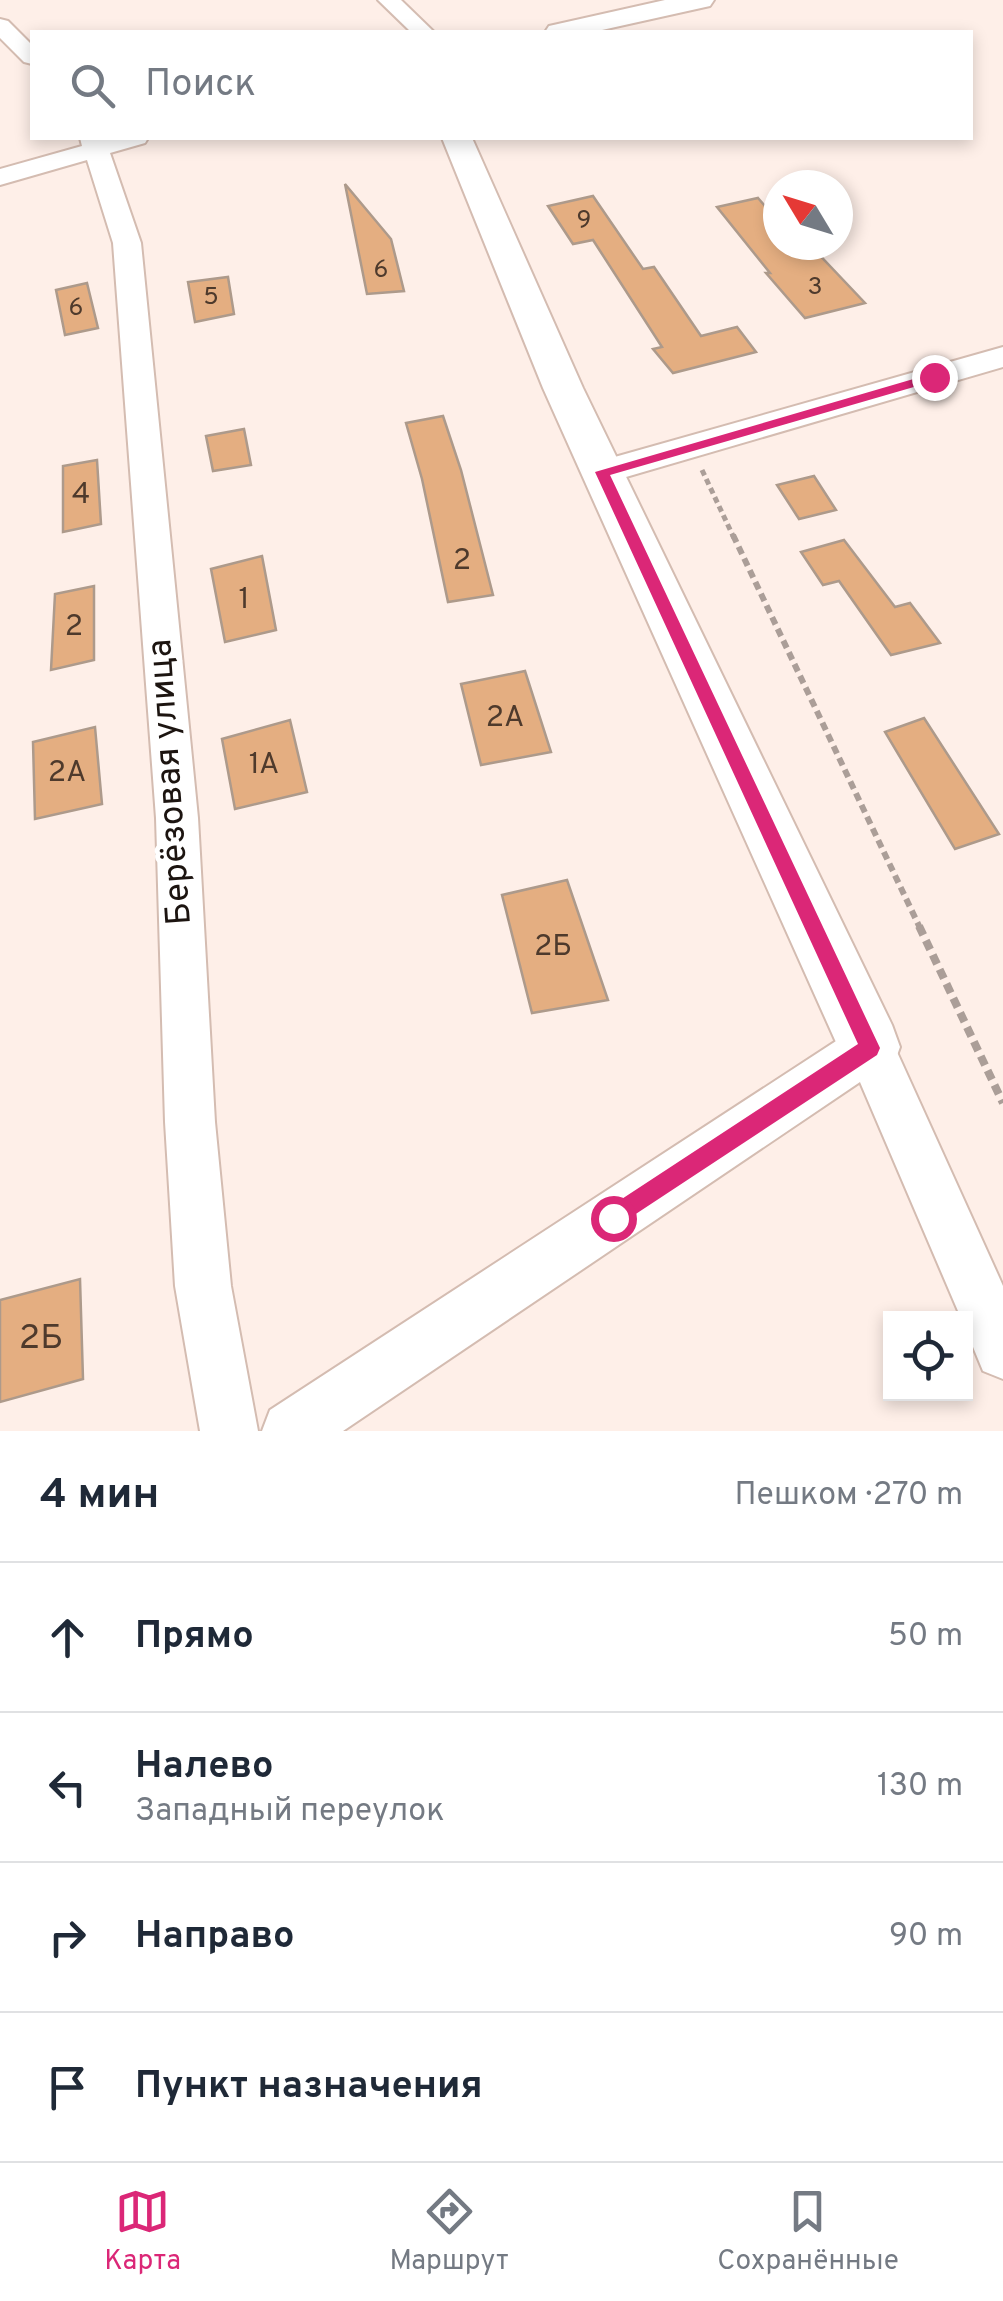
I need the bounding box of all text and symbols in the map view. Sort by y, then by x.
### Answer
search box [30,30,973,140]
icon: search [65,58,120,113]
text: Поиск [145,61,256,110]
north arrow [763,170,853,260]
house number: 9 [577,205,591,237]
house number: 6 [374,255,388,287]
house number: 3 [807,272,823,304]
house number: 5 [203,282,219,314]
house number: 6 [69,293,83,325]
route end [912,355,958,401]
house number: 4 [72,477,90,514]
house number: 2 [453,543,471,580]
house number: 1 [238,582,250,619]
house number: 2 [65,609,83,646]
street label: Берёзовая улица [139,637,203,927]
house number: 2А [486,700,524,737]
house number: 1А [249,747,279,784]
house number: 2А [48,755,86,792]
house number: 2Б [534,929,572,966]
route start [591,1196,637,1242]
map controls [883,1311,973,1401]
button: locate [883,1311,973,1401]
house number: 2Б [19,1317,63,1361]
text: 4 мин [40,1470,159,1523]
text: Пешком · 270 m [734,1476,963,1516]
icon: ahead [40,1610,95,1665]
text: Прямо [135,1613,254,1662]
text: 50 m [888,1617,963,1657]
text: Налево [135,1743,274,1792]
icon: left [40,1760,95,1815]
text: 130 m [877,1767,963,1807]
text: Западный переулок [135,1792,445,1832]
icon: right [40,1910,95,1965]
text: Направо [135,1913,295,1962]
text: 90 m [889,1917,963,1957]
icon: arrive [40,2060,95,2115]
text: Пункт назначения [135,2063,483,2112]
tab: Карта [104,2184,181,2280]
tab: Маршрут [389,2184,509,2280]
tab: Сохранённые [717,2184,899,2280]

